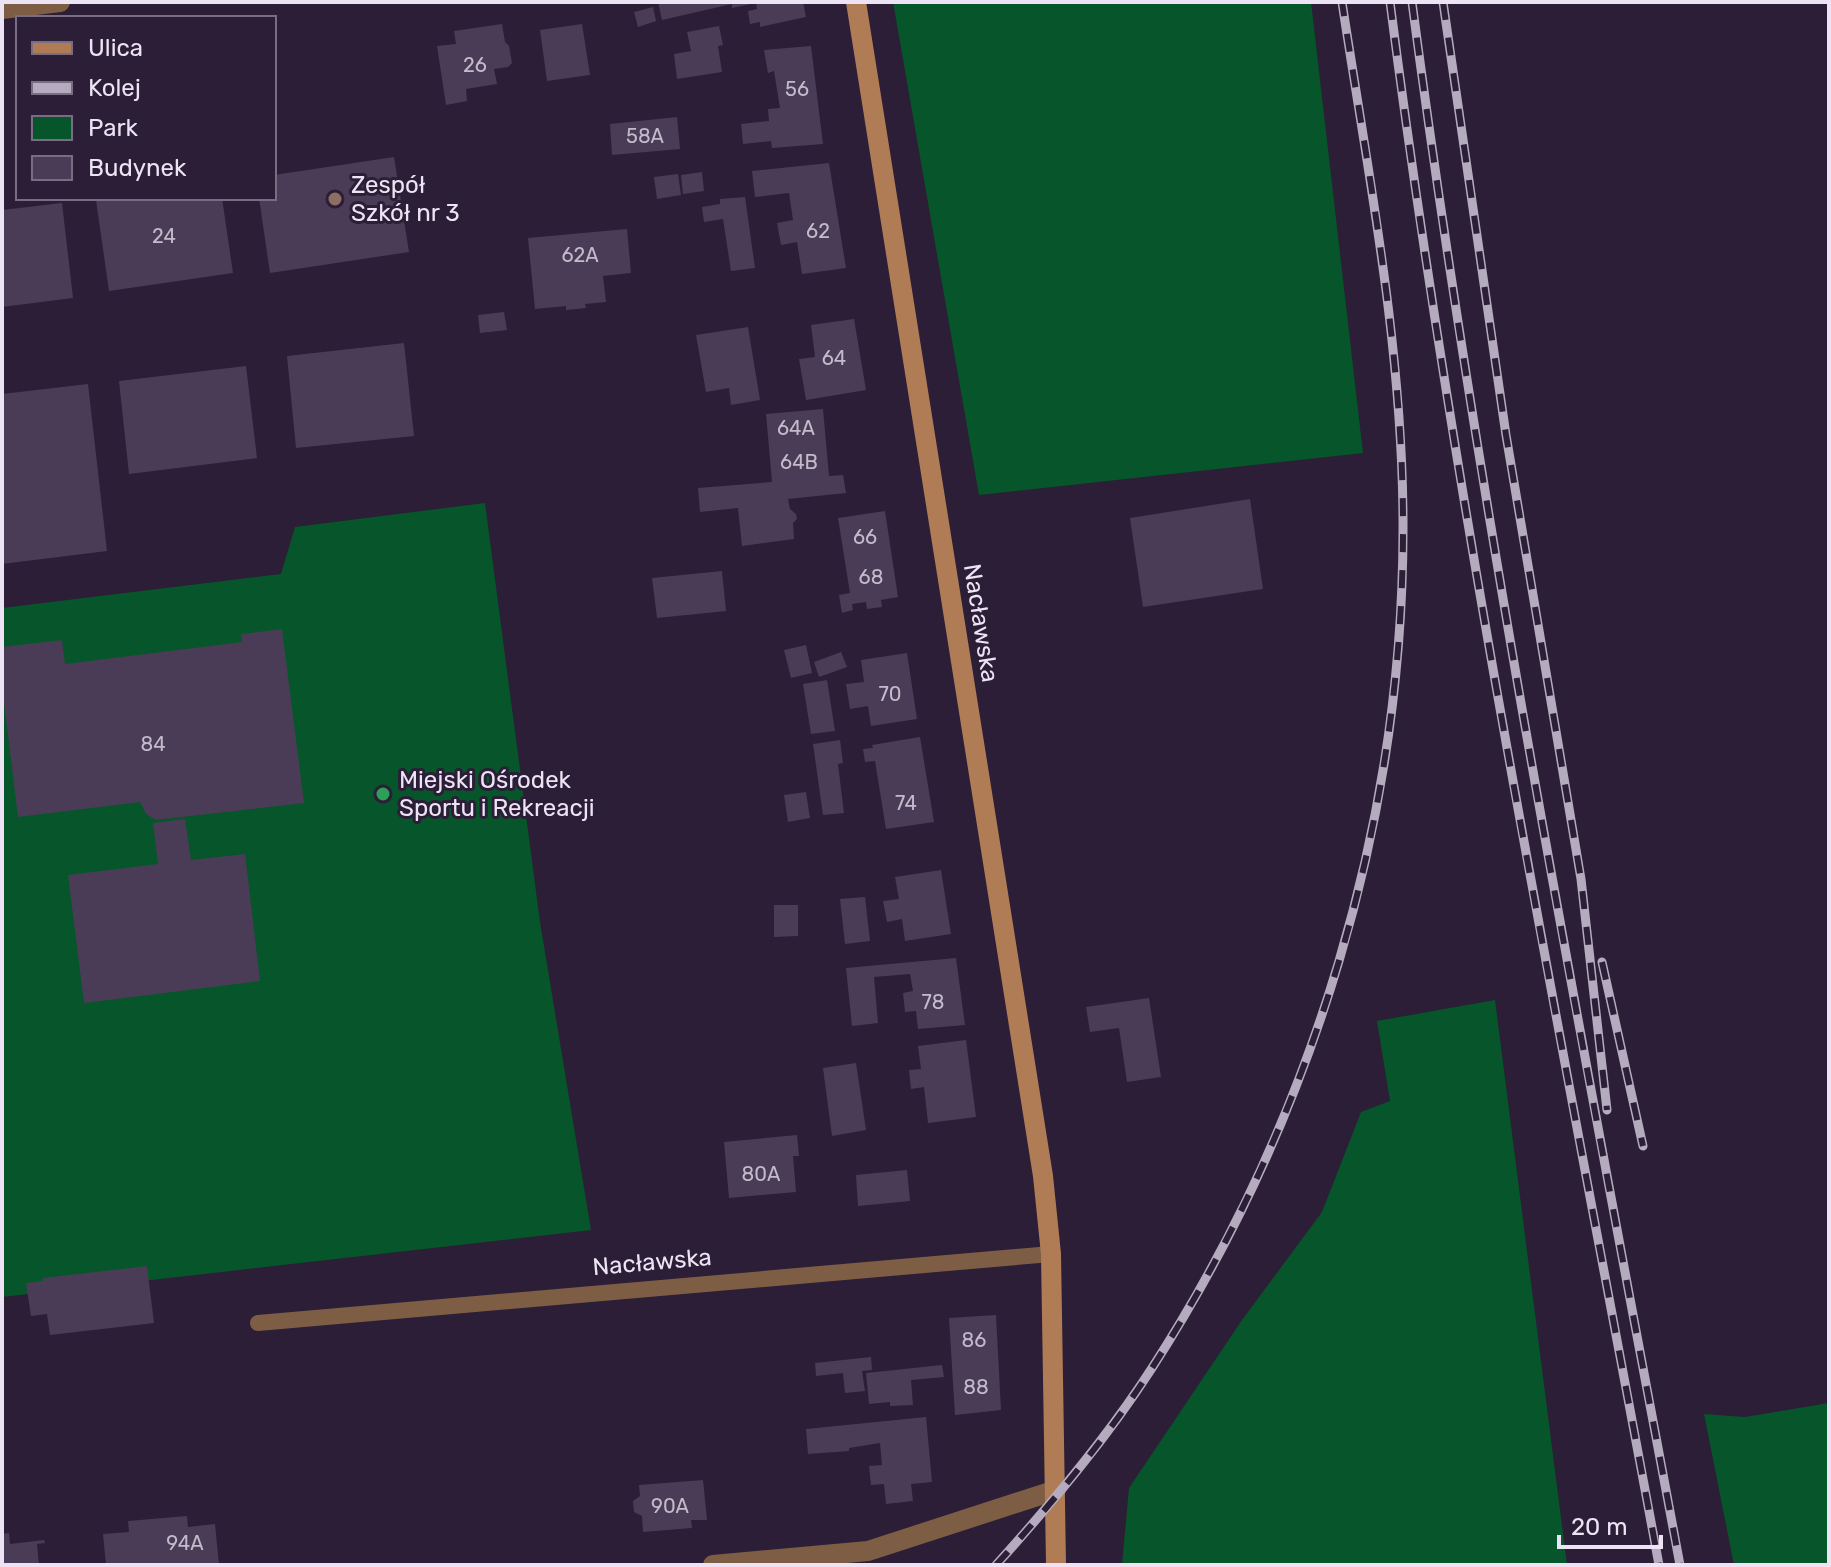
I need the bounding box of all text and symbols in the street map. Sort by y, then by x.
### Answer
legend [16,16,276,200]
text: Ulica [88,34,143,62]
house number: 26 [463,53,487,77]
text: Kolej [88,74,141,102]
house number: 56 [785,77,809,101]
text: Park [88,114,139,142]
house number: 58A [626,124,664,148]
text: Budynek [88,154,187,182]
place label: Zespół Szkół nr 3 [351,171,460,227]
marker: Zespół Szkół nr 3 [326,190,344,208]
house number: 62 [806,219,830,243]
house number: 24 [152,224,176,248]
house number: 62A [561,243,599,267]
house number: 64 [822,346,846,370]
house number: 64A [777,416,815,440]
house number: 64B [780,450,818,474]
house number: 66 [853,525,877,549]
street label: Nacławska [958,562,1004,684]
house number: 68 [859,565,883,589]
house number: 70 [879,682,901,706]
house number: 84 [140,732,166,756]
place label: Miejski Ośrodek Sportu i Rekreacji [399,766,595,822]
marker: Miejski Ośrodek Sportu i Rekreacji [374,785,392,803]
house number: 74 [895,791,917,815]
house number: 78 [922,990,944,1014]
house number: 80A [742,1162,780,1186]
street label: Nacławska [591,1243,713,1281]
house number: 86 [962,1328,986,1352]
house number: 88 [963,1375,989,1399]
house number: 90A [651,1494,689,1518]
scale bar [1559,1499,1661,1549]
text: 20 m [1571,1513,1628,1541]
house number: 94A [166,1531,204,1555]

